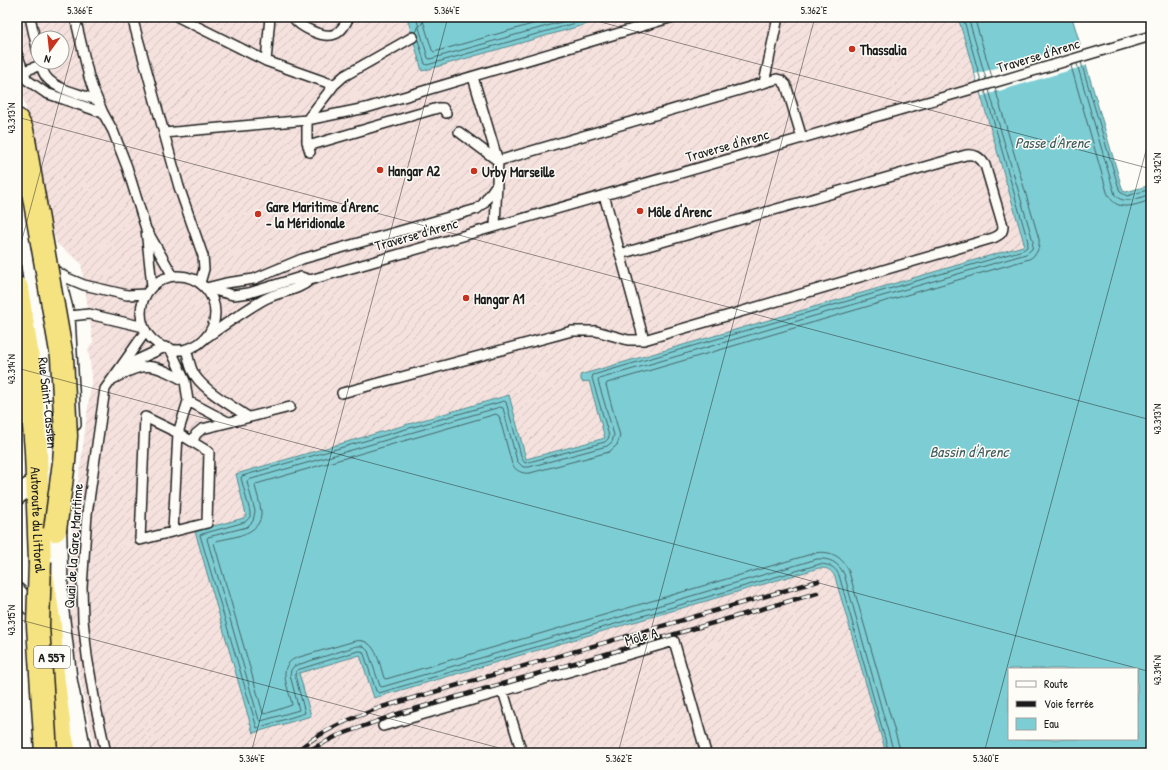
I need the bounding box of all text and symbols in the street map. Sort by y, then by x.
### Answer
text: 5.366°E [67,4,93,17]
text: 5.364°E [434,4,460,17]
text: 5.362°E [801,4,828,17]
north arrow [30,30,70,70]
street label: Traverse d'Arenc [994,33,1082,77]
place label: Thassalia [859,40,907,59]
marker: Thassalia [847,44,857,54]
text: N [43,52,52,67]
text: 43.313°N [5,103,18,133]
street label: Traverse d'Arenc [683,124,771,166]
water label: Passe d'Arenc [1015,132,1091,153]
text: 43.312°N [1151,153,1164,183]
place label: Hangar A2 [388,161,441,182]
place label: Urby Marseille [482,162,555,183]
marker: Hangar A2 [375,165,385,175]
marker: Urby Marseille [469,166,479,176]
place label: Gare Maritime d'Arenc - la Méridionale [266,197,379,232]
place label: Môle d'Arenc [648,202,712,221]
marker: Môle d'Arenc [635,206,645,216]
marker: Gare Maritime d'Arenc - la Méridionale [253,209,263,219]
street label: Traverse d'Arenc [372,213,460,255]
place label: Hangar A1 [474,289,525,310]
marker: Hangar A1 [461,293,471,303]
text: 43.314°N [5,354,18,384]
street label: Rue Saint-Cassien [35,356,63,449]
text: 43.313°N [1151,404,1164,434]
water label: Bassin d'Arenc [930,441,1010,462]
street label: Autoroute du Littoral [27,466,51,574]
street label: Quai de la Gare Maritime [59,483,87,609]
text: 43.315°N [5,605,18,635]
street label: Môle A [622,622,660,650]
road number: A 557 [34,646,70,668]
text: 43.314°N [1151,655,1164,685]
legend [1008,668,1138,740]
text: Route [1044,675,1068,692]
text: Voie ferrée [1044,695,1094,712]
text: Eau [1044,715,1059,732]
text: 5.364°E [239,752,265,765]
text: 5.362°E [606,752,633,765]
text: 5.360°E [973,752,1000,765]

